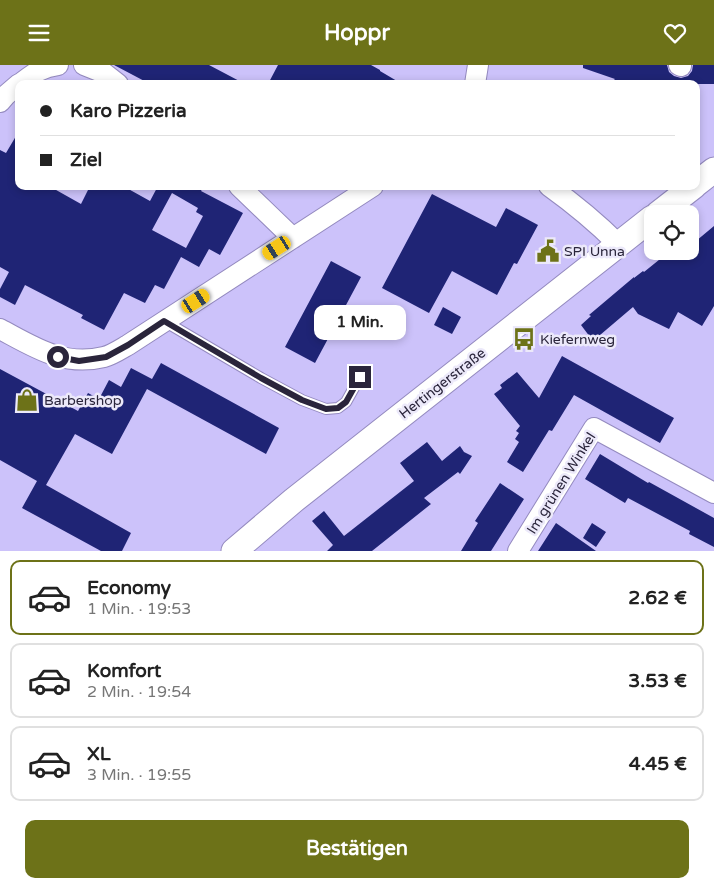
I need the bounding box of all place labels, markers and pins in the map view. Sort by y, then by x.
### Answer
public building icon: SPI Unna [535,238,561,264]
place label: SPI Unna [564,243,625,260]
bus stop icon: Kiefernweg [511,326,537,352]
place label: Kiefernweg [540,331,615,348]
shop icon: Barbershop [14,387,40,413]
place label: Barbershop [44,392,122,409]

